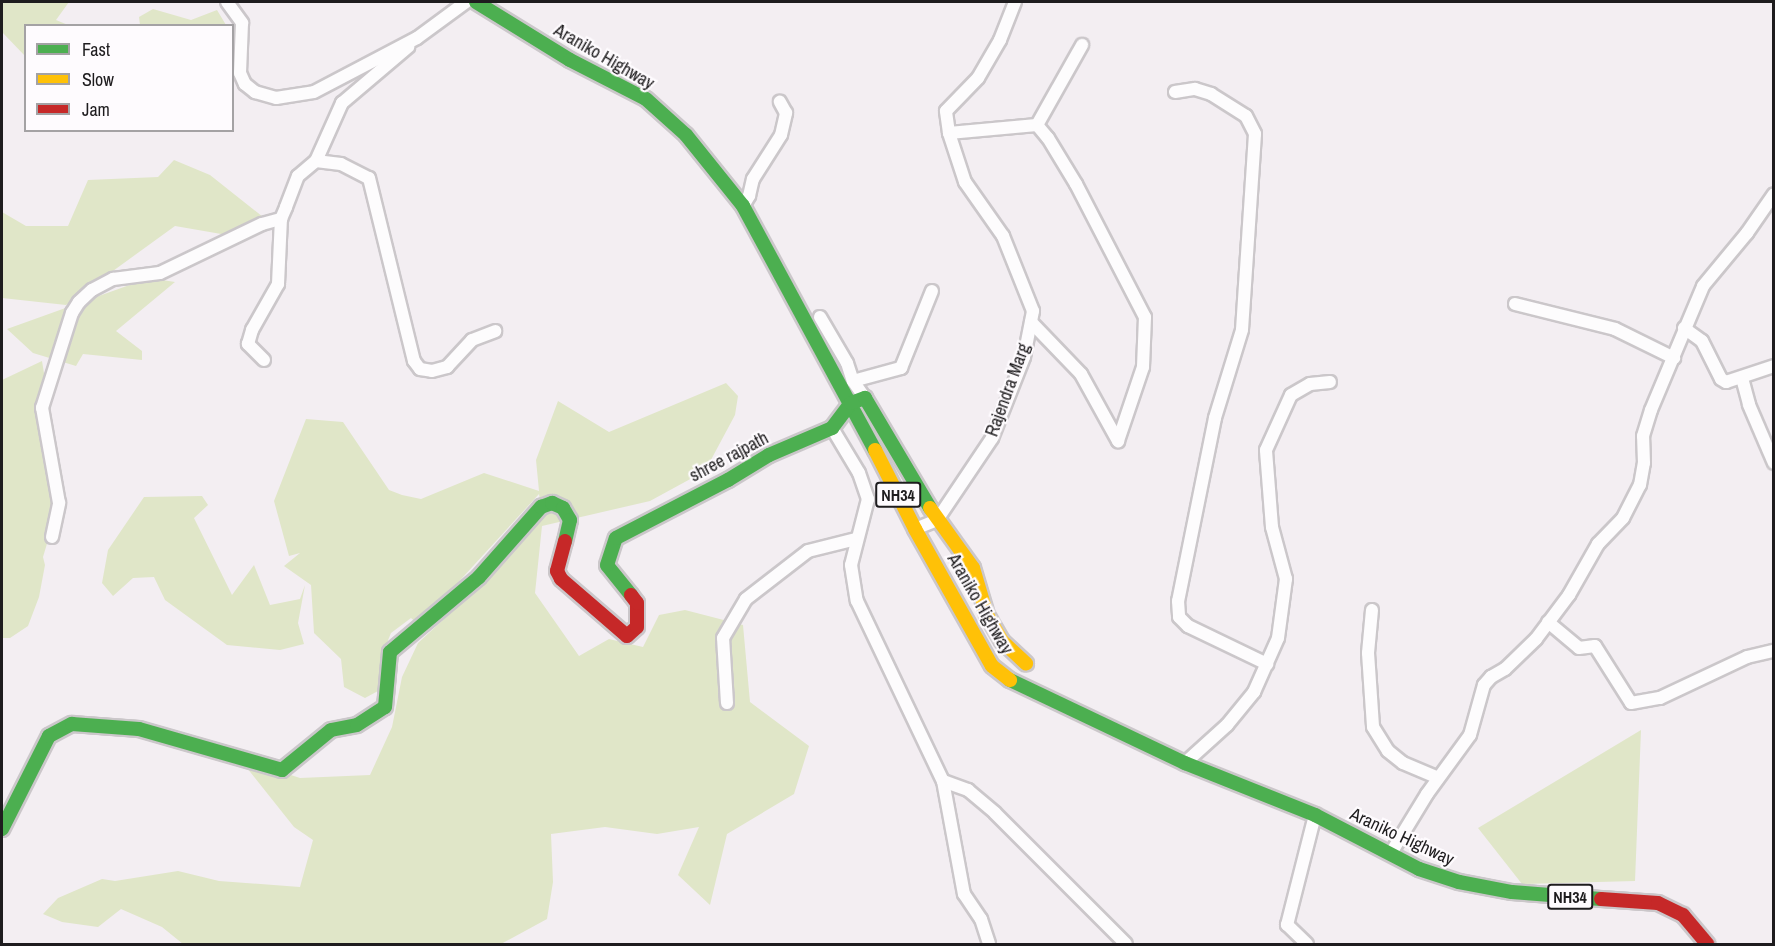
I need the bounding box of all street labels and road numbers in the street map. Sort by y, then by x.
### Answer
street label: Araniko Highway [550,20,658,94]
street label: Rajendra Marg [981,340,1035,440]
street label: shree rajpath [686,427,772,487]
road number: NH34 [874,482,922,508]
street label: Araniko Highway [943,550,1017,658]
street label: Araniko Highway [1347,803,1457,871]
road number: NH34 [1546,884,1594,910]

